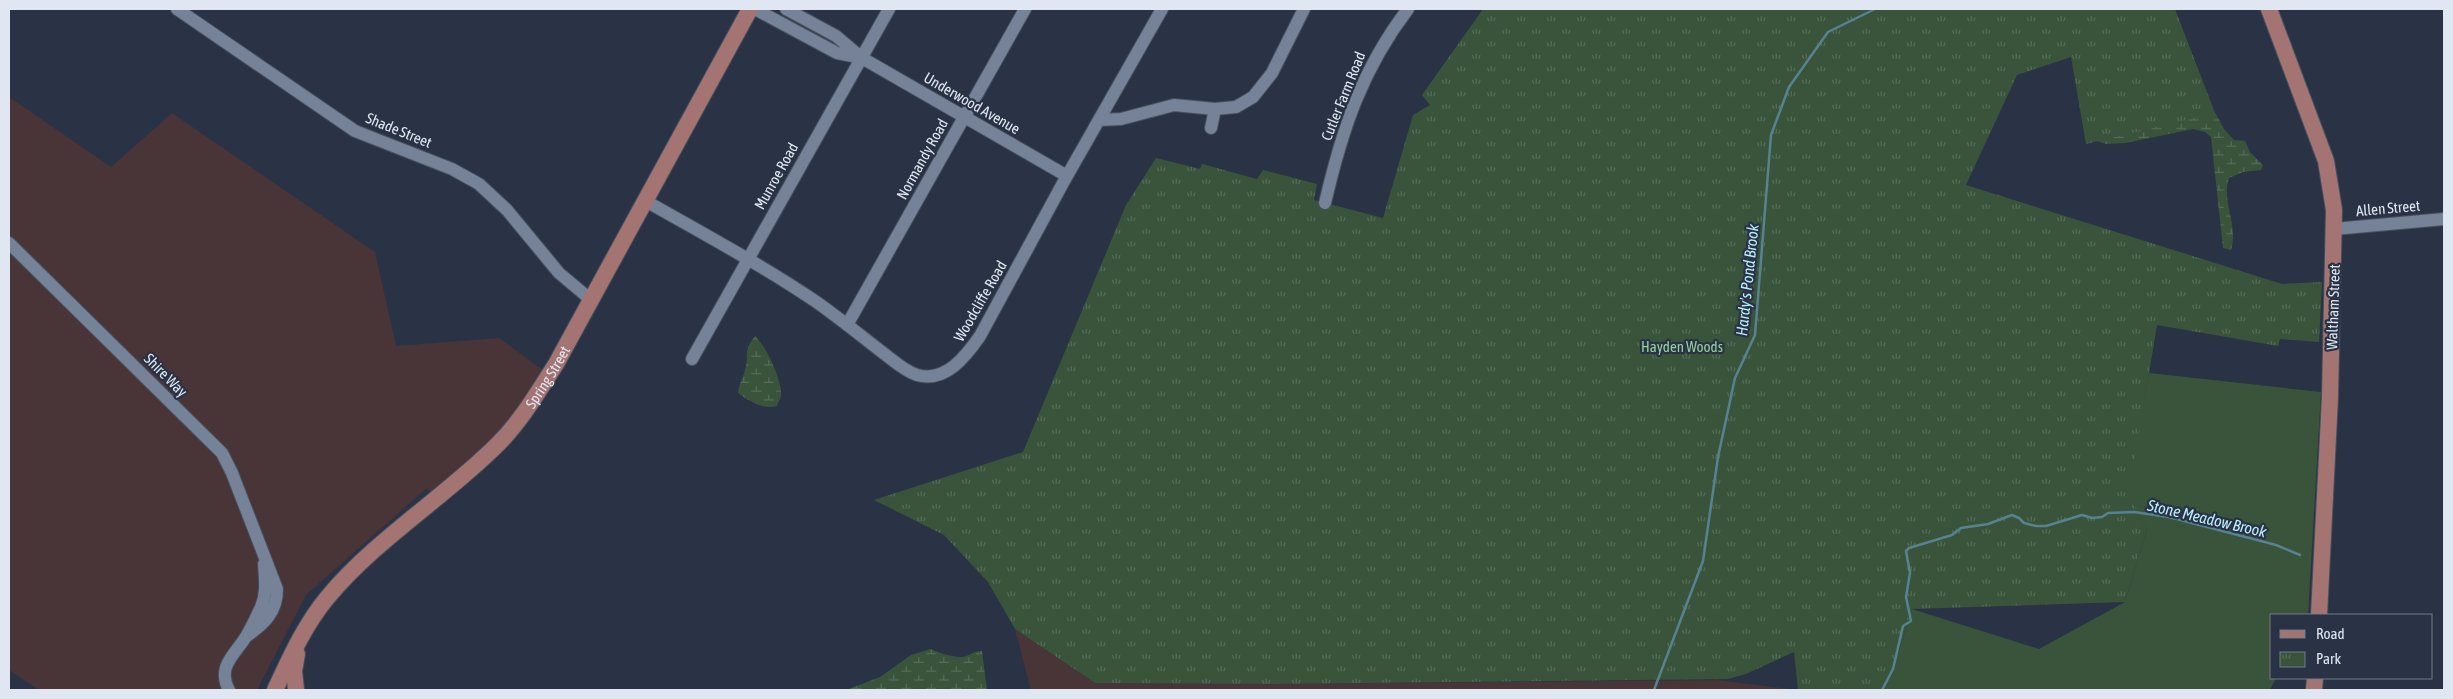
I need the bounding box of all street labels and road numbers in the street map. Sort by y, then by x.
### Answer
street label: Cutler Farm Road [1317,49,1369,143]
street label: Underwood Avenue [921,69,1023,137]
street label: Shade Street [364,109,434,151]
street label: Normandy Road [893,116,951,202]
street label: Munroe Road [751,140,801,212]
street label: Allen Street [2355,197,2421,219]
street label: Woodcliffe Road [950,258,1010,344]
street label: Waltham Street [2323,264,2343,350]
street label: Spring Street [522,343,573,411]
street label: Shire Way [141,350,191,400]

